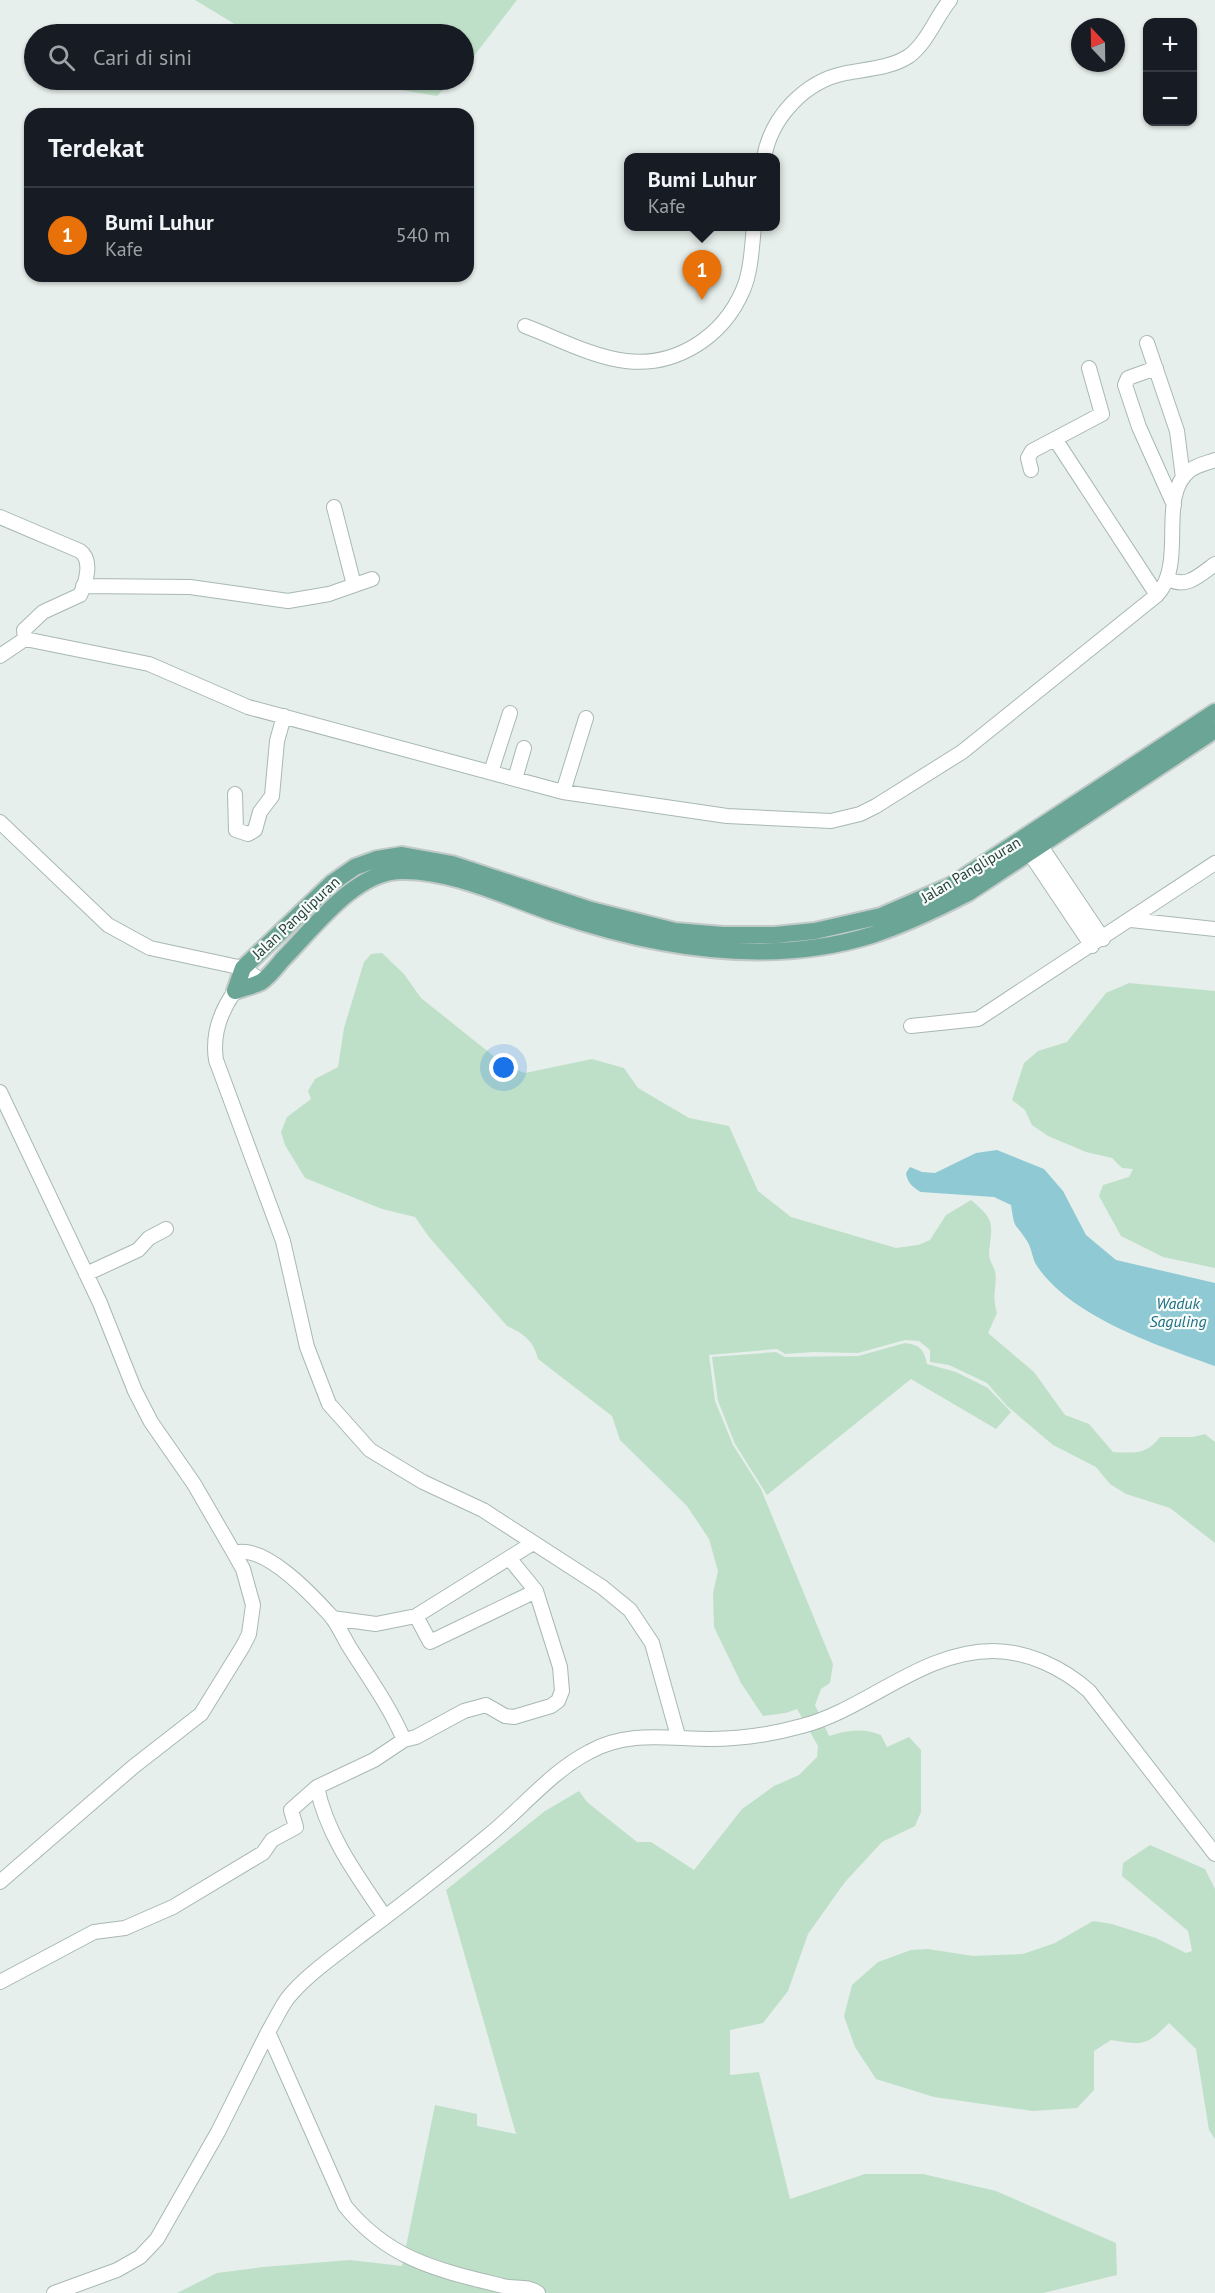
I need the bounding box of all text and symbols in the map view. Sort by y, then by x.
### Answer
north arrow [1071,18,1125,72]
map controls [1143,18,1197,126]
button: + [1143,18,1197,72]
search box [24,24,474,90]
icon: search [45,41,78,74]
text: Cari di sini [93,43,192,71]
button: − [1143,72,1197,126]
text: Terdekat [48,131,144,164]
popup [624,153,780,231]
text: Bumi Luhur [648,165,756,193]
text: Kafe [648,193,686,219]
text: Bumi Luhur [105,208,214,236]
text: 1 [62,222,73,248]
text: 540 m [396,222,450,248]
text: Kafe [105,236,143,262]
pin: 1 [682,250,722,300]
street label: Jalan Panglipuran [917,832,1024,907]
street label: Jalan Panglipuran [247,872,343,964]
your location [489,1053,518,1082]
water label: Waduk Saguling [1149,1293,1207,1331]

